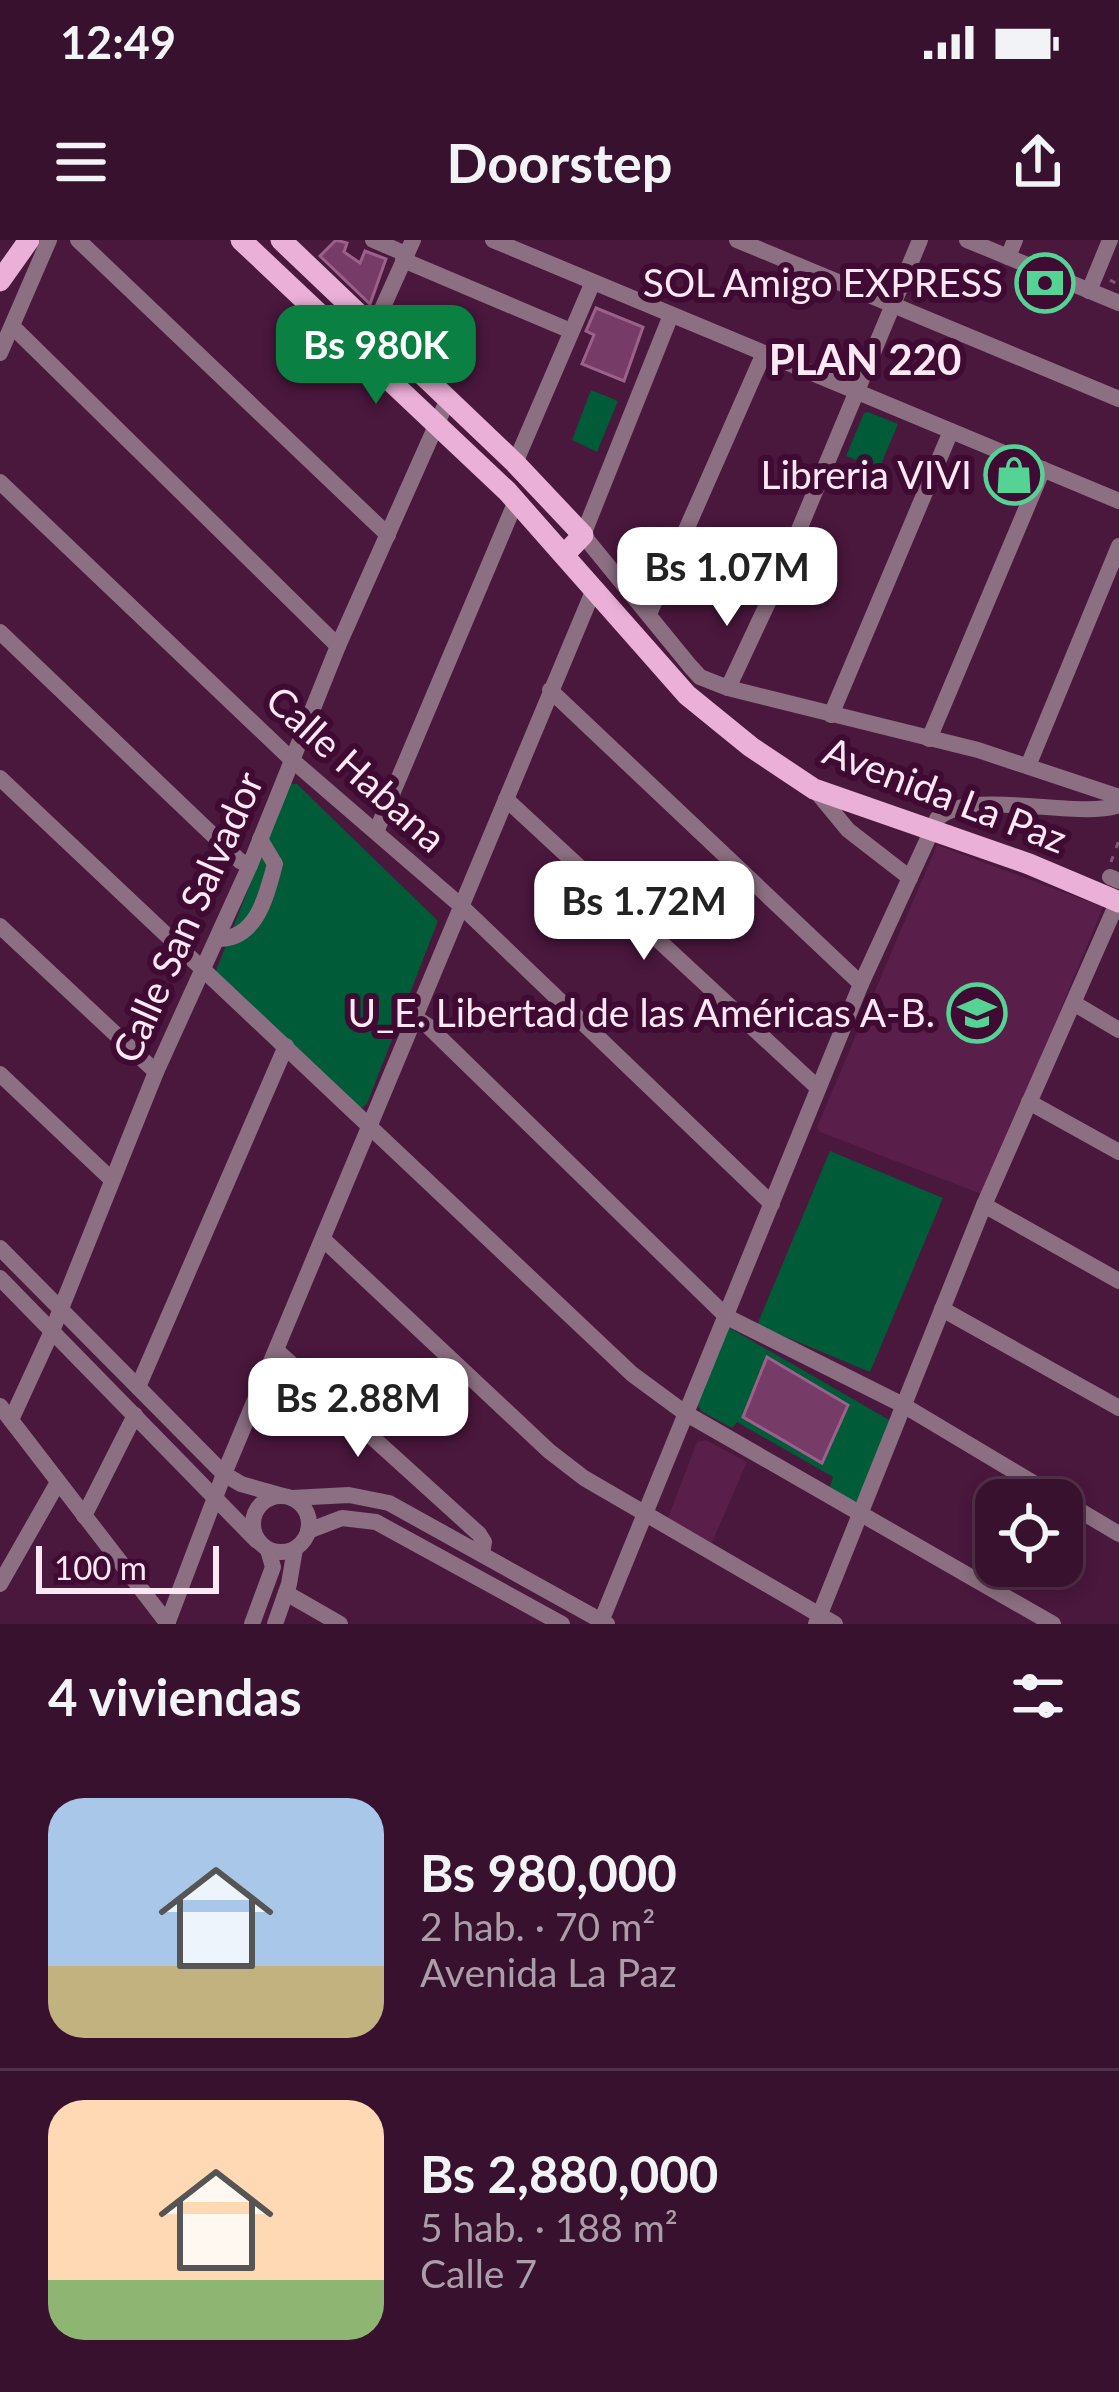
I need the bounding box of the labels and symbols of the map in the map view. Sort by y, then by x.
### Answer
bank icon: SOL Amigo EXPRESS [1014,252,1076,314]
place label: SOL Amigo EXPRESS [643,259,1003,305]
pin: Bs 980K [265,305,487,407]
district label: PLAN 220 [769,334,961,384]
shop icon: Libreria VIVI [983,444,1045,506]
place label: Libreria VIVI [761,451,972,497]
pin: Bs 1.07M [603,527,851,629]
street label: Calle Habana [258,676,456,861]
street label: Avenida La Paz [817,727,1073,862]
street label: Calle San Salvador [102,764,272,1069]
pin: Bs 1.72M [520,861,768,963]
school or university icon: U_E. Libertad de las Américas A-B. [946,982,1008,1044]
place label: U_E. Libertad de las Américas A-B. [348,989,935,1035]
pin: Bs 2.88M [234,1358,482,1460]
scale bar [36,1540,219,1593]

